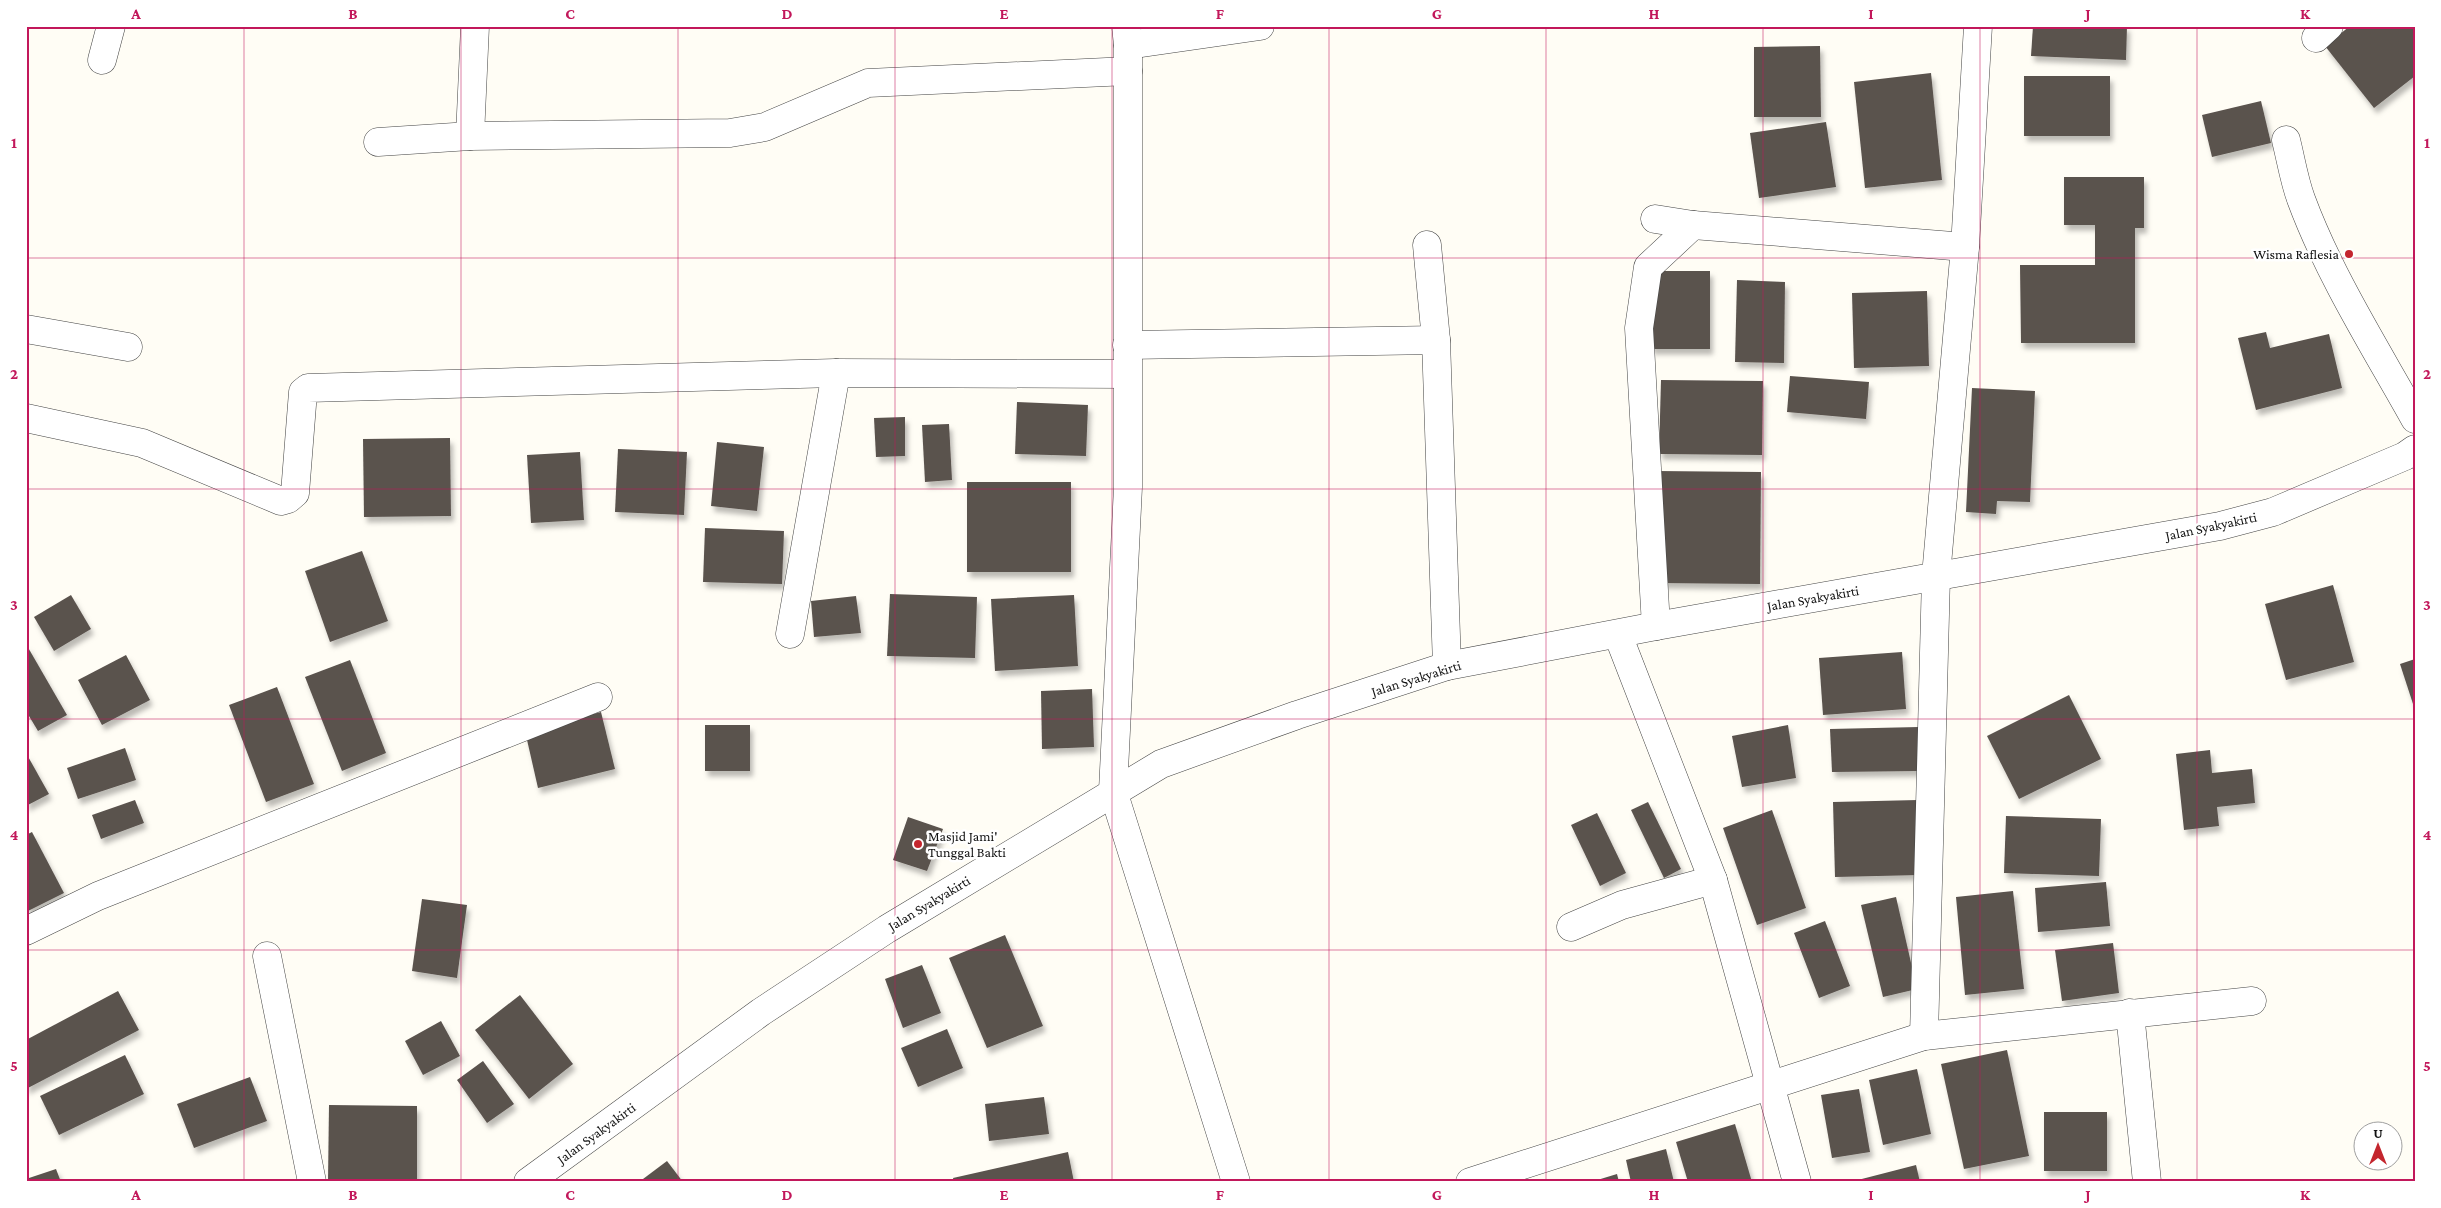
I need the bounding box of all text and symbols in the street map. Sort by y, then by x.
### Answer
text: A [130,5,141,22]
text: B [348,5,358,22]
text: C [565,5,575,22]
text: D [781,5,793,22]
text: E [999,5,1009,22]
text: F [1216,5,1225,22]
text: G [1432,5,1442,22]
text: H [1649,5,1660,22]
text: I [1868,5,1874,22]
text: J [2083,5,2091,22]
text: K [2300,5,2311,22]
text: 1 [11,134,17,151]
text: 1 [2424,134,2430,151]
place label: Wisma Raflesia [2253,246,2340,262]
marker: Wisma Raflesia [2343,248,2355,260]
text: 2 [10,365,18,382]
text: 2 [2423,365,2431,382]
street label: Jalan Syakyakirti [2162,508,2259,544]
street label: Jalan Syakyakirti [1764,582,1861,614]
text: 3 [10,596,18,613]
text: 3 [2423,596,2431,613]
street label: Jalan Syakyakirti [1367,657,1463,700]
text: 4 [10,826,19,843]
text: 4 [2423,826,2432,843]
place label: Masjid Jami' Tunggal Bakti [928,828,1006,860]
marker: Masjid Jami' Tunggal Bakti [912,838,924,850]
street label: Jalan Syakyakirti [883,872,973,935]
text: 5 [10,1057,18,1074]
text: 5 [2423,1057,2431,1074]
street label: Jalan Syakyakirti [552,1099,639,1168]
north arrow [2354,1120,2404,1170]
text: U [2373,1125,2383,1141]
text: A [130,1186,141,1203]
text: B [348,1186,358,1203]
text: C [565,1186,575,1203]
text: D [781,1186,793,1203]
text: E [999,1186,1009,1203]
text: F [1216,1186,1225,1203]
text: G [1432,1186,1442,1203]
text: H [1649,1186,1660,1203]
text: I [1868,1186,1874,1203]
text: J [2083,1186,2091,1203]
text: K [2300,1186,2311,1203]

